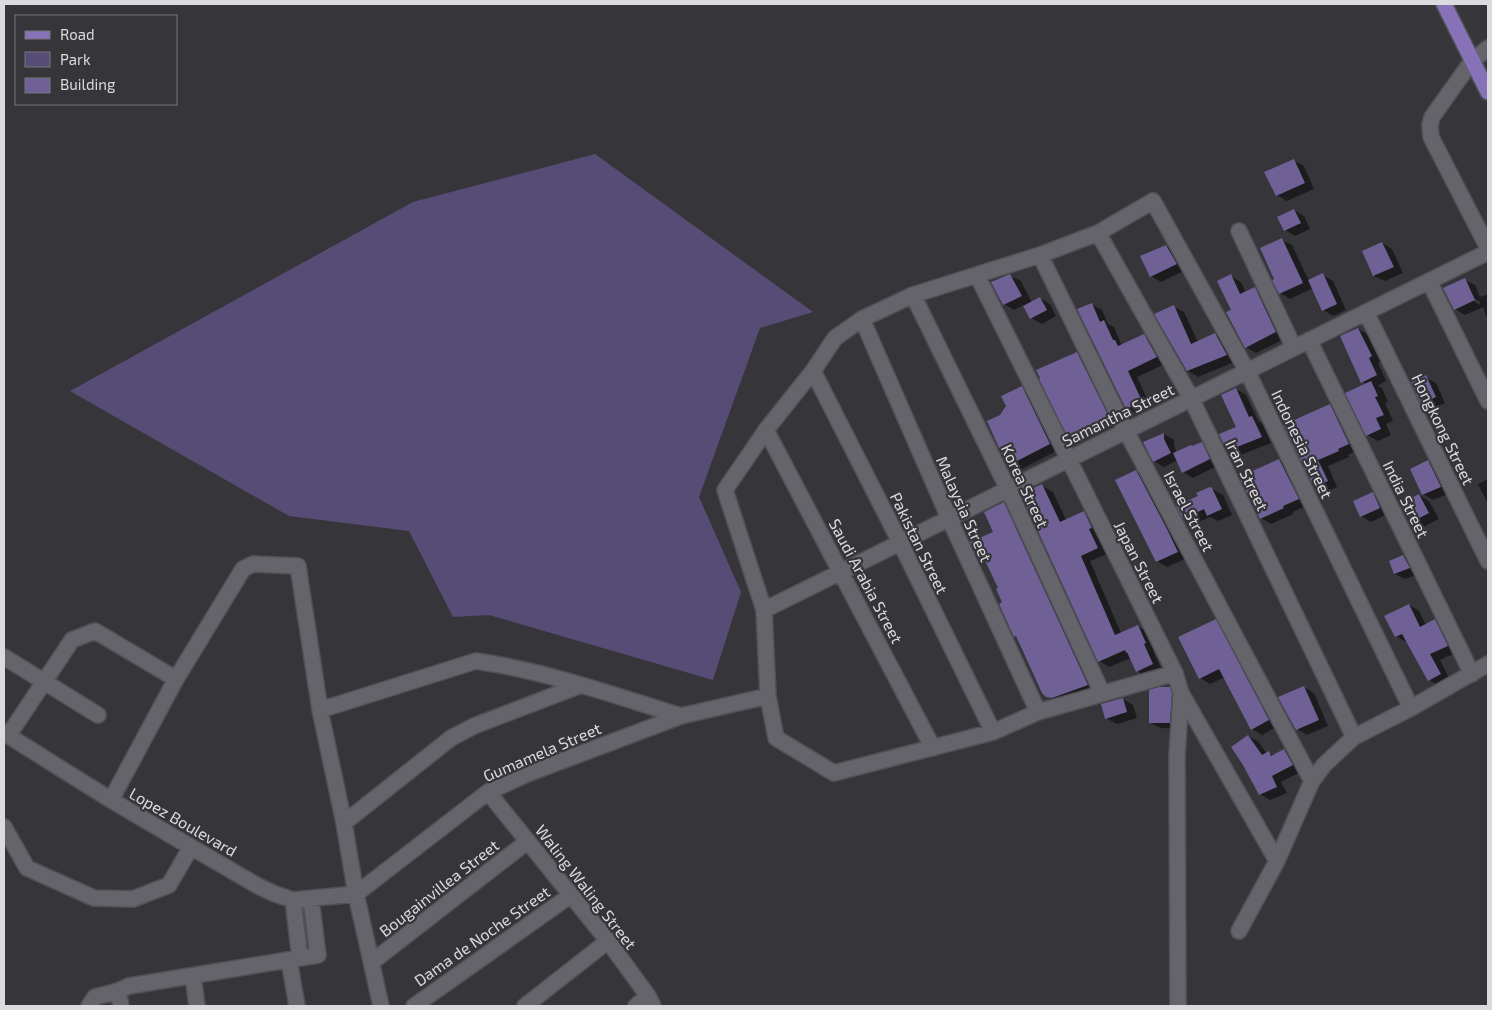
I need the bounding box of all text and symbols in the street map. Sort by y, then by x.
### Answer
legend [15,15,178,105]
text: Road [60,25,95,43]
text: Park [60,50,91,68]
text: Building [60,75,116,93]
street label: Hongkong Street [1408,370,1479,487]
street label: Samantha Street [1059,379,1177,450]
street label: Indonesia Street [1268,386,1337,501]
street label: Iran Street [1222,436,1273,513]
street label: Korea Street [998,441,1053,531]
street label: Malaysia Street [933,453,996,565]
street label: India Street [1380,457,1433,540]
street label: Israel Street [1160,467,1219,554]
street label: Pakistan Street [887,489,952,597]
street label: Saudi Arabia Street [826,515,907,646]
street label: Japan Street [1111,518,1168,606]
street label: Gumamela Street [480,718,604,785]
street label: Lopez Boulevard [126,783,240,860]
street label: Waling Waling Street [532,821,641,953]
street label: Bougainvillea Street [375,835,502,940]
street label: Dama de Noche Street [410,882,553,990]

